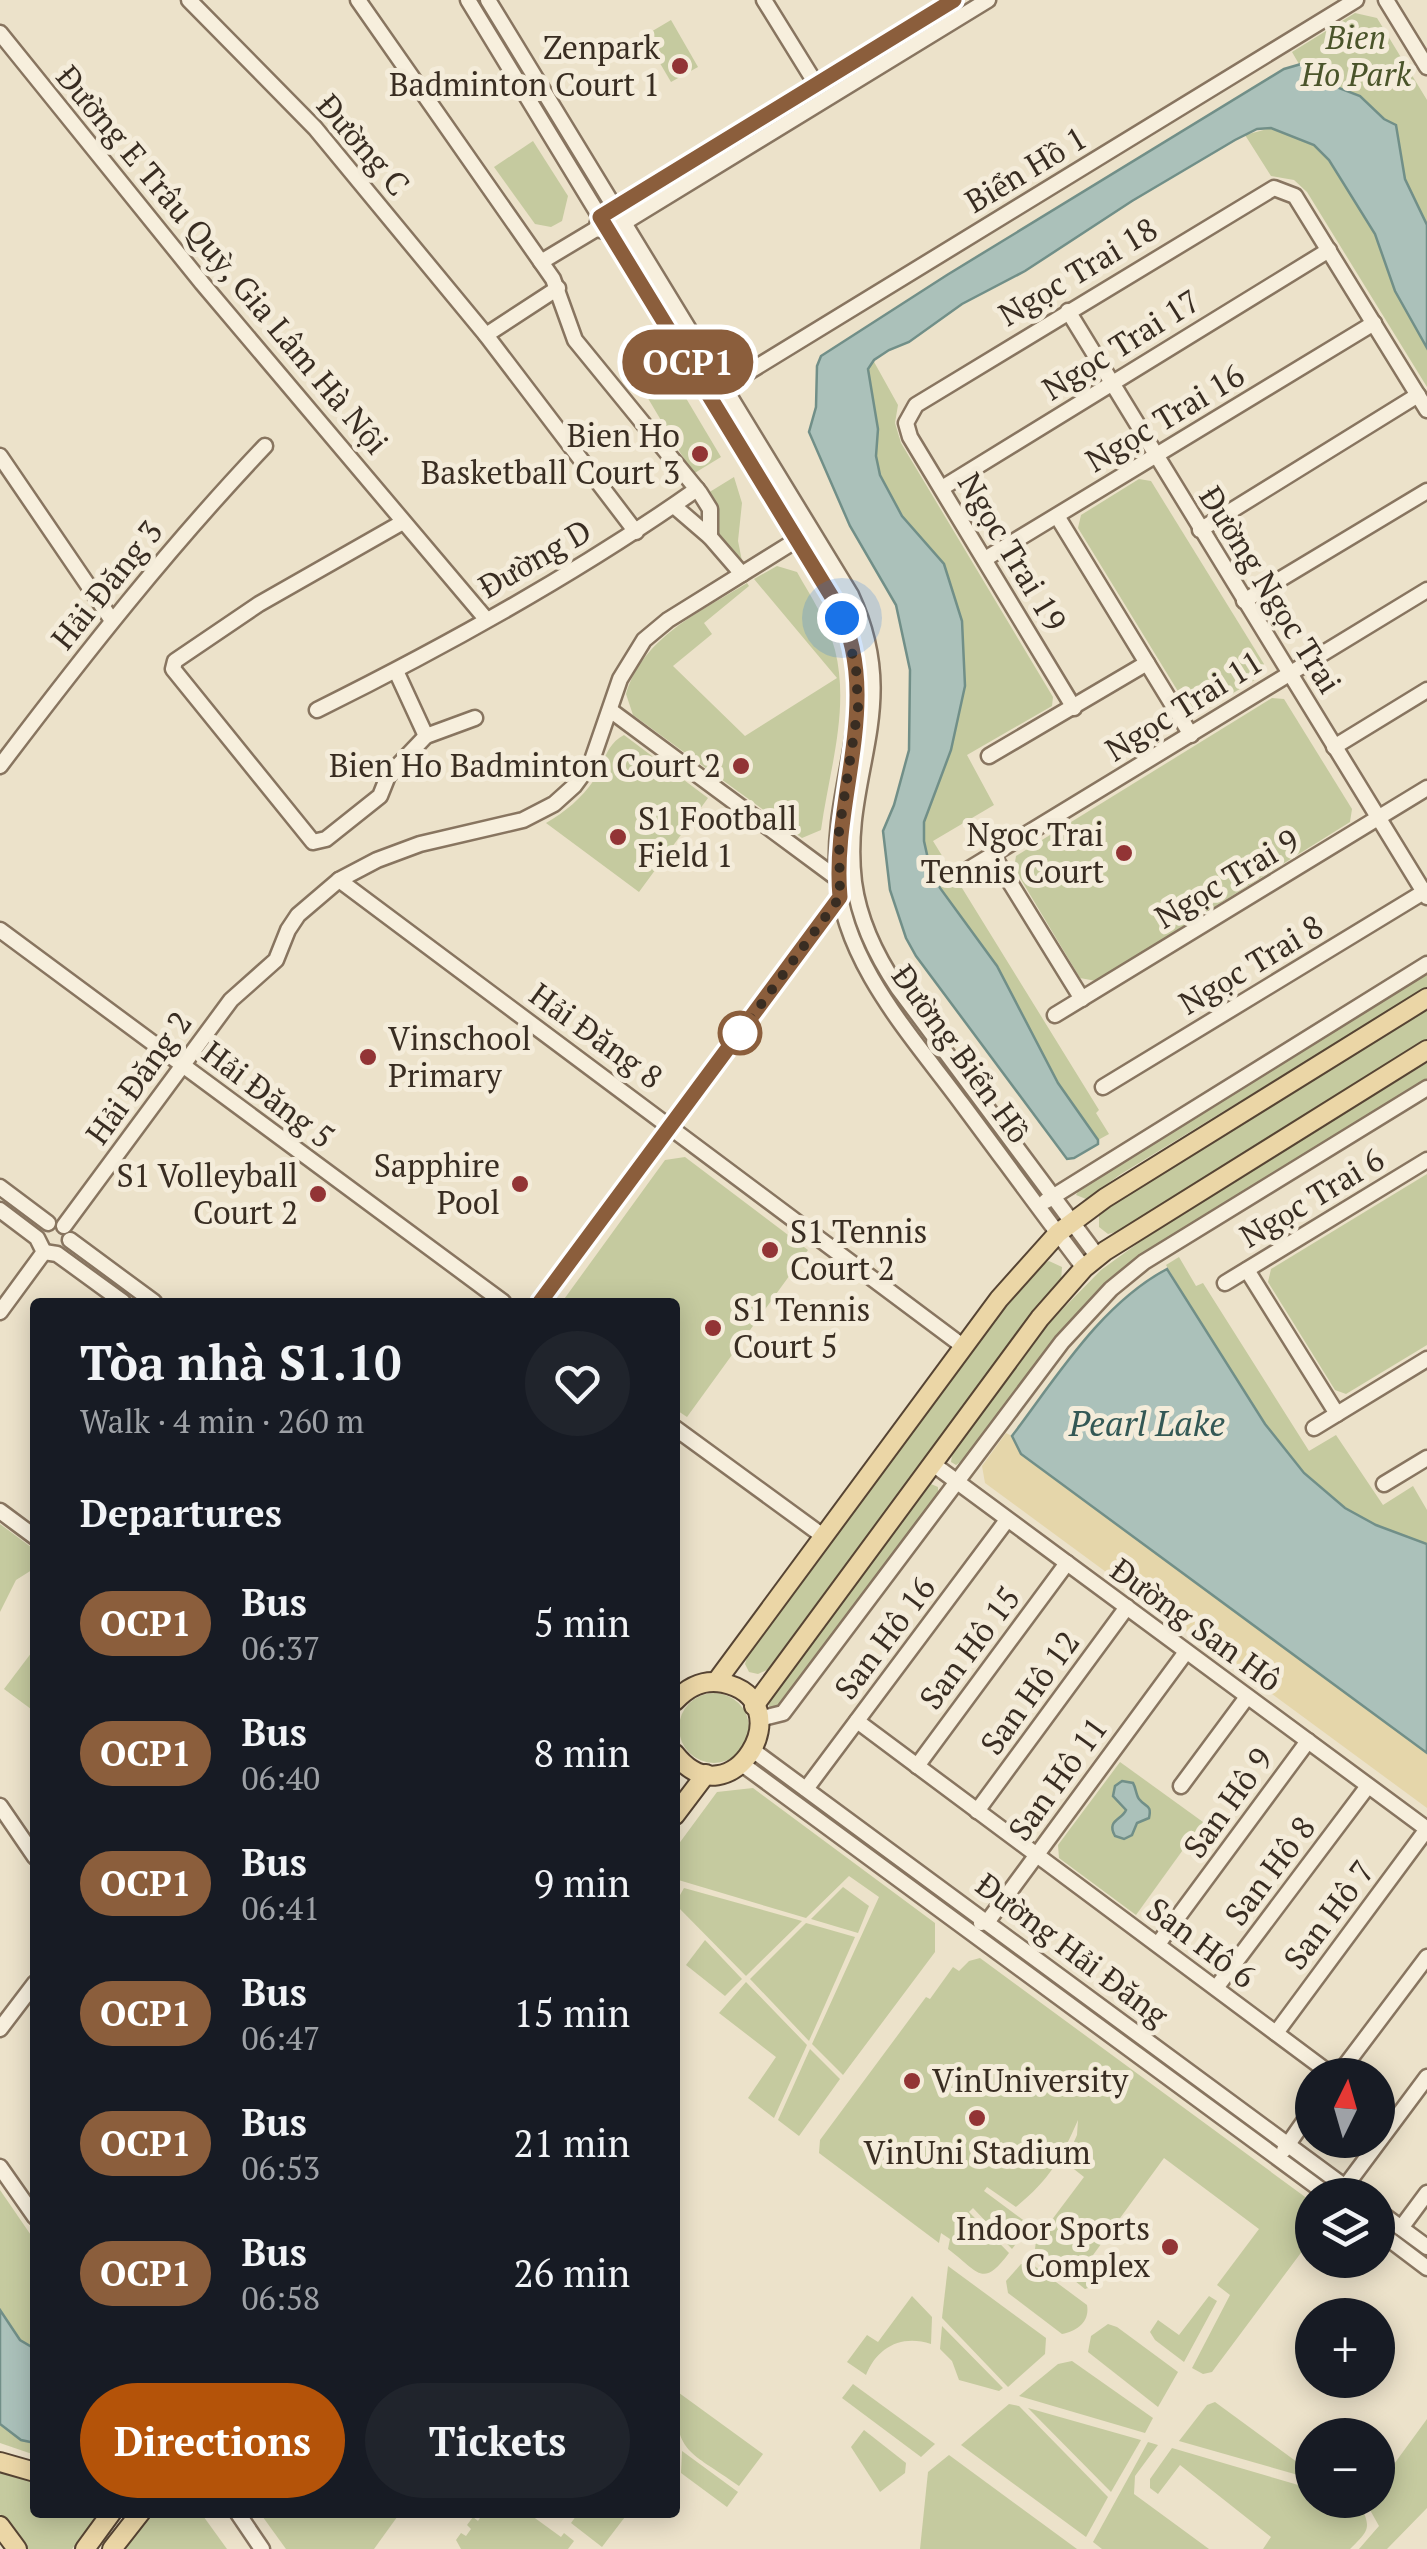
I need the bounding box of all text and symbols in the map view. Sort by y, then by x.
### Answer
park label: Bien Ho Park [1300,16,1412,95]
place label: Zenpark Badminton Court 1 [389,26,660,105]
marker: Zenpark Badminton Court 1 [669,55,691,77]
street label: Đường E Trâu Quỳ, Gia Lâm Hà Nội [48,56,398,462]
street label: Đường C [308,85,419,204]
street label: Biển Hồ 1 [957,117,1094,222]
street label: Ngọc Trai 18 [990,207,1164,335]
street label: Ngọc Trai 17 [1034,279,1207,409]
line badge: OCP1 [618,330,758,394]
text: OCP1 [642,339,734,385]
street label: Ngọc Trai 16 [1077,353,1251,481]
place label: Bien Ho Basketball Court 3 [421,414,680,493]
marker: Bien Ho Basketball Court 3 [689,443,711,465]
street label: Ngọc Trai 19 [949,464,1077,638]
street label: Đường Ngọc Trai [1190,478,1351,701]
street label: Đường D [471,509,598,607]
street label: Hải Đăng 3 [41,511,171,658]
your location [817,593,867,643]
street label: Ngọc Trai 11 [1097,640,1270,770]
place label: Bien Ho Badminton Court 2 [329,744,721,786]
marker: Bien Ho Badminton Court 2 [730,755,752,777]
place label: S1 Football Field 1 [638,797,797,876]
place label: Ngoc Trai Tennis Court [921,813,1104,892]
street label: Ngọc Trai 9 [1147,819,1306,938]
marker: S1 Football Field 1 [607,826,629,848]
marker: Ngoc Trai Tennis Court [1113,842,1135,864]
street label: Ngọc Trai 8 [1171,905,1330,1024]
street label: Đường Biển Hồ [883,956,1041,1151]
street label: Hải Đăng 8 [522,973,671,1098]
street label: Hải Đăng 2 [76,1003,201,1152]
unlabelled marker [719,1012,761,1054]
place label: Vinschool Primary [388,1017,531,1096]
street label: Hải Đăng 5 [194,1031,343,1157]
marker: Vinschool Primary [357,1046,379,1068]
street label: Ngọc Trai 6 [1232,1138,1391,1257]
place label: Sapphire Pool [374,1144,500,1223]
place label: S1 Volleyball Court 2 [116,1154,298,1233]
marker: Sapphire Pool [509,1173,531,1195]
marker: S1 Volleyball Court 2 [307,1183,329,1205]
place label: S1 Tennis Court 2 [790,1210,927,1289]
marker: S1 Tennis Court 2 [759,1239,781,1261]
place label: S1 Tennis Court 5 [733,1288,870,1367]
marker: S1 Tennis Court 5 [702,1317,724,1339]
text: Tòa nhà S1.10 [80,1330,401,1394]
button: heart [525,1331,630,1436]
text: Walk · 4 min · 260 m [80,1400,364,1442]
water label: Pearl Lake [1068,1400,1225,1446]
text: Departures [80,1488,282,1538]
street label: Đường San Hô [1103,1548,1291,1700]
street label: San Hô 16 [824,1568,944,1707]
text: Bus [241,1577,307,1627]
street label: San Hô 15 [909,1578,1029,1717]
text: 5 min [534,1598,630,1648]
text: OCP1 [100,1600,191,1646]
street label: San Hô 12 [970,1622,1088,1763]
text: 06:37 [241,1627,320,1669]
text: Bus [241,1707,307,1757]
street label: San Hô 11 [998,1708,1116,1849]
text: 8 min [534,1728,630,1778]
text: OCP1 [100,1730,191,1776]
street label: San Hô 9 [1173,1739,1281,1866]
text: 06:40 [241,1757,320,1799]
street label: San Hô 8 [1215,1807,1324,1933]
text: Bus [241,1837,307,1887]
street label: San Hô 7 [1274,1851,1383,1977]
text: 9 min [534,1858,630,1908]
text: OCP1 [100,1860,191,1906]
street label: Đường Hải Đăng [968,1863,1178,2036]
text: 06:41 [241,1887,320,1929]
street label: San Hô 6 [1139,1888,1265,1997]
text: Bus [241,1967,307,2017]
text: 15 min [513,1988,630,2038]
text: OCP1 [100,1990,191,2036]
text: 06:47 [241,2017,320,2059]
north arrow [1295,2058,1395,2158]
map controls [1295,2058,1395,2518]
place label: VinUniversity [932,2059,1129,2101]
marker: VinUniversity [901,2070,923,2092]
text: Bus [241,2097,307,2147]
marker: VinUni Stadium [966,2107,988,2129]
text: 21 min [513,2118,630,2168]
text: OCP1 [100,2120,191,2166]
place label: VinUni Stadium [863,2131,1091,2173]
text: 06:53 [241,2147,320,2189]
button: layers [1295,2178,1395,2278]
place label: Indoor Sports Complex [956,2207,1150,2286]
text: Bus [241,2227,307,2277]
marker: Indoor Sports Complex [1159,2236,1181,2258]
text: 26 min [513,2248,630,2298]
text: OCP1 [100,2250,191,2296]
text: 06:58 [241,2277,320,2319]
button: + [1295,2298,1395,2398]
button: Directions [80,2383,345,2498]
button: Tickets [365,2383,630,2498]
button: − [1295,2418,1395,2518]

